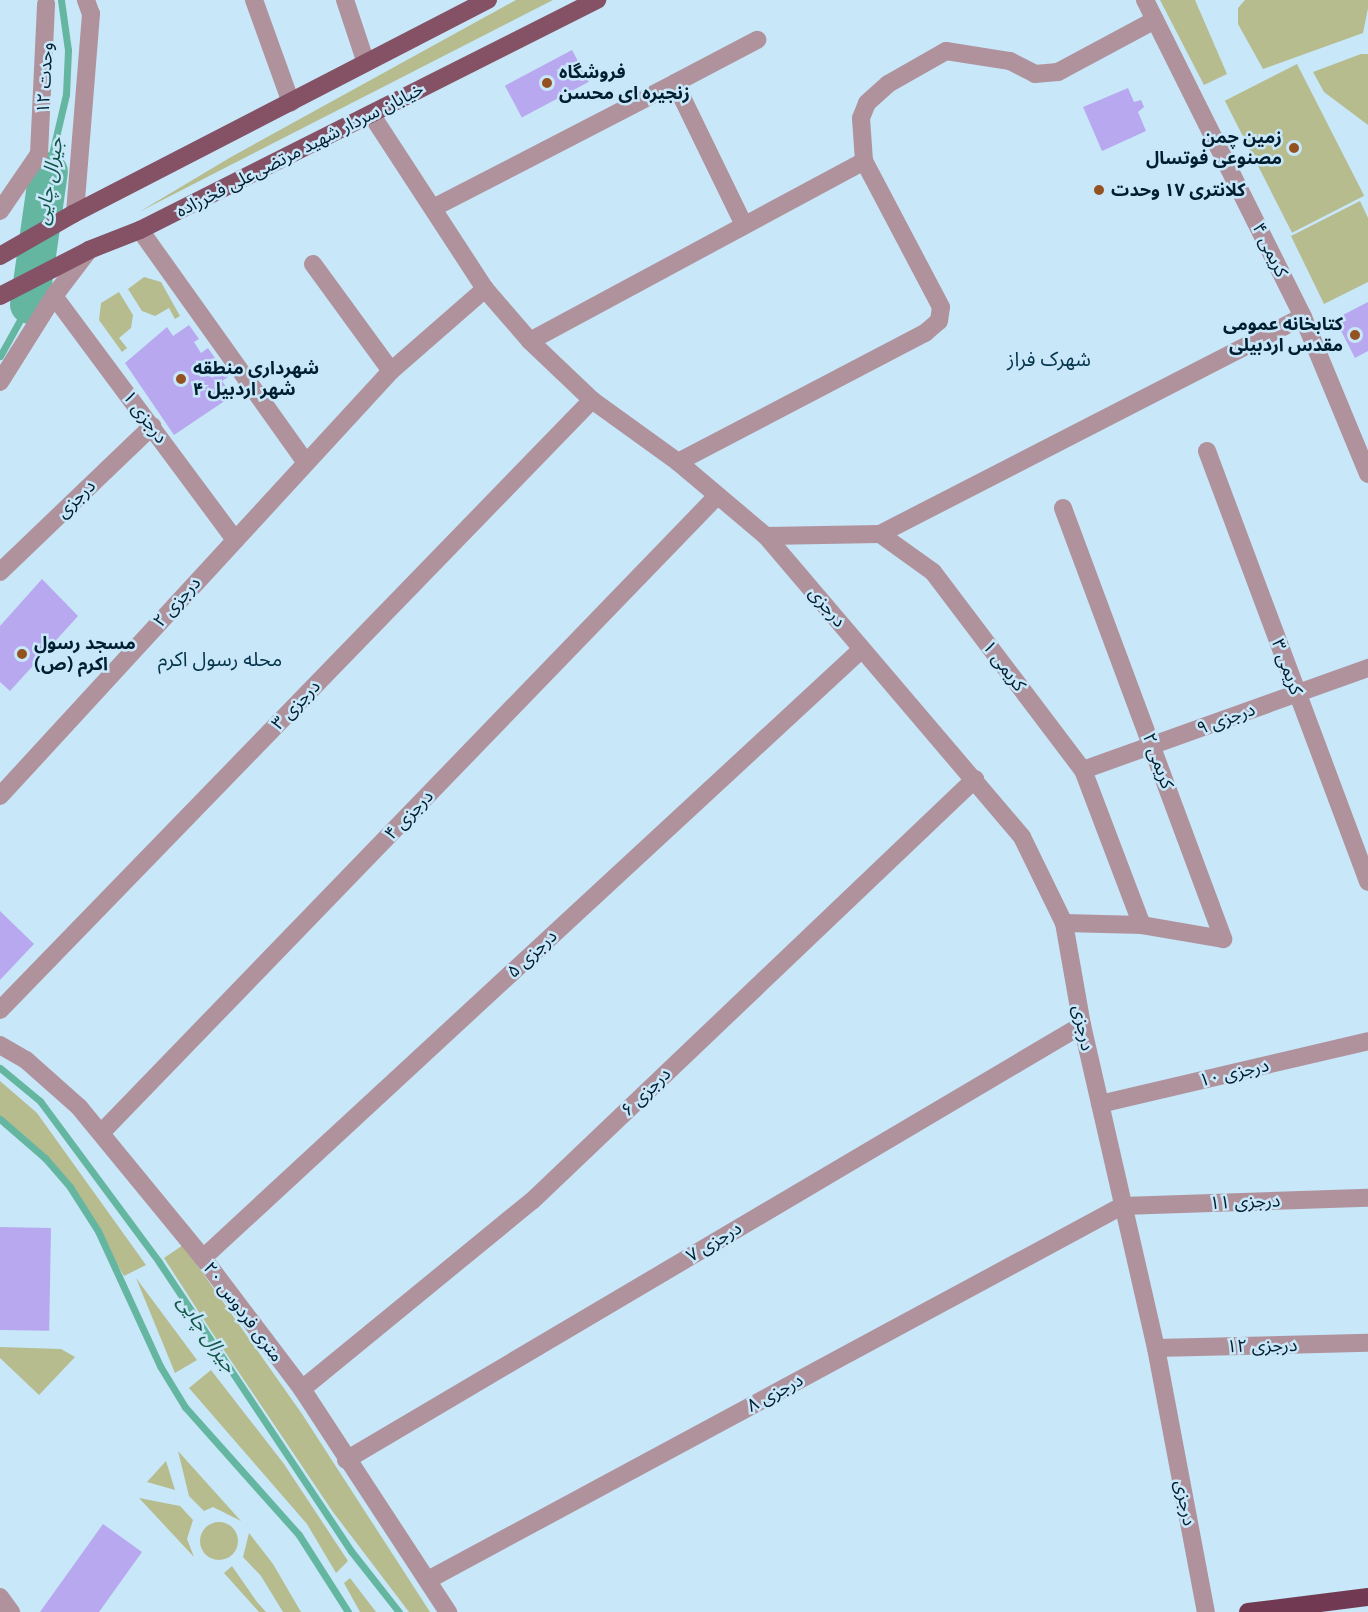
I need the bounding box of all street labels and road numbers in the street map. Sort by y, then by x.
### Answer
street label: وحدت ۱۲ [32,42,58,114]
street label: خیابان سردار شهید مرتضی‌علی فخرزاده [173,78,427,222]
street label: کریمی ۴ [1248,219,1292,281]
street label: درجزی ۱ [118,386,172,448]
street label: درجزی [52,475,100,523]
street label: درجزی ۲ [149,572,205,632]
street label: درجزی [804,582,850,632]
street label: کریمی ۱ [978,636,1030,696]
street label: کریمی ۳ [1267,636,1307,698]
street label: درجزی ۳ [267,676,325,734]
street label: درجزی ۹ [1194,698,1258,740]
street label: کریمی ۲ [1138,730,1178,792]
street label: درجزی ۴ [380,786,438,844]
street label: درجزی ۵ [502,925,562,983]
street label: درجزی [1068,1003,1098,1053]
street label: درجزی ۱۰ [1197,1055,1271,1091]
street label: درجزی ۶ [617,1063,675,1121]
street label: درجزی ۱۱ [1209,1190,1281,1214]
street label: درجزی ۷ [682,1217,746,1267]
street label: ۲۰ متری فردوس [198,1258,288,1366]
street label: درجزی ۱۲ [1226,1335,1298,1357]
street label: درجزی ۸ [743,1369,807,1417]
street label: درجزی [1170,1478,1200,1528]

